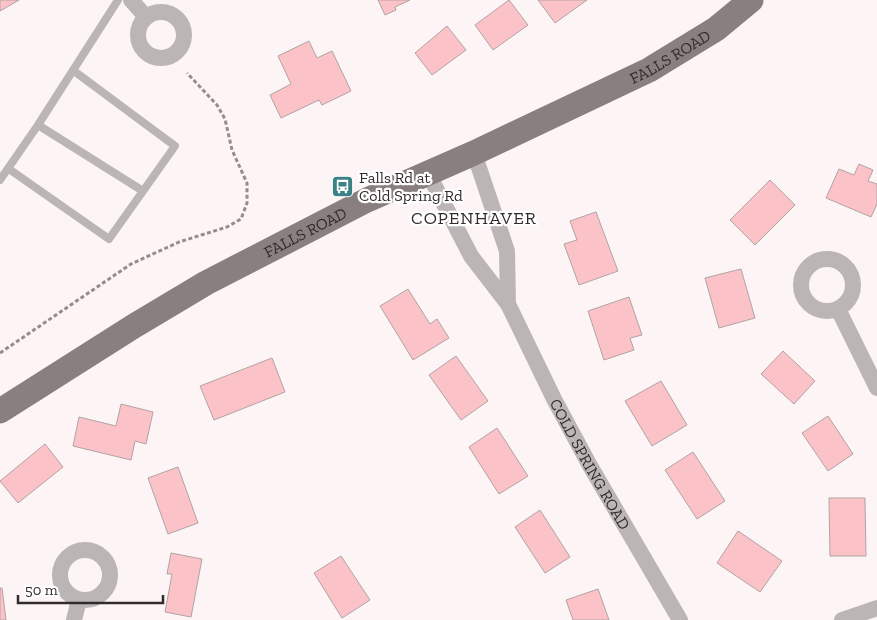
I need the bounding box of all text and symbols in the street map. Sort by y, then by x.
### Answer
street label: FALLS ROAD [626,26,714,88]
place label: Falls Rd at Cold Spring Rd [359,168,463,205]
bus stop icon: Falls Rd at Cold Spring Rd [331,174,355,198]
street label: FALLS ROAD [261,203,350,262]
district label: COPENHAVER [411,207,537,229]
street label: COLD SPRING ROAD [546,395,634,533]
scale bar [18,572,162,604]
text: 50 m [25,581,58,599]

